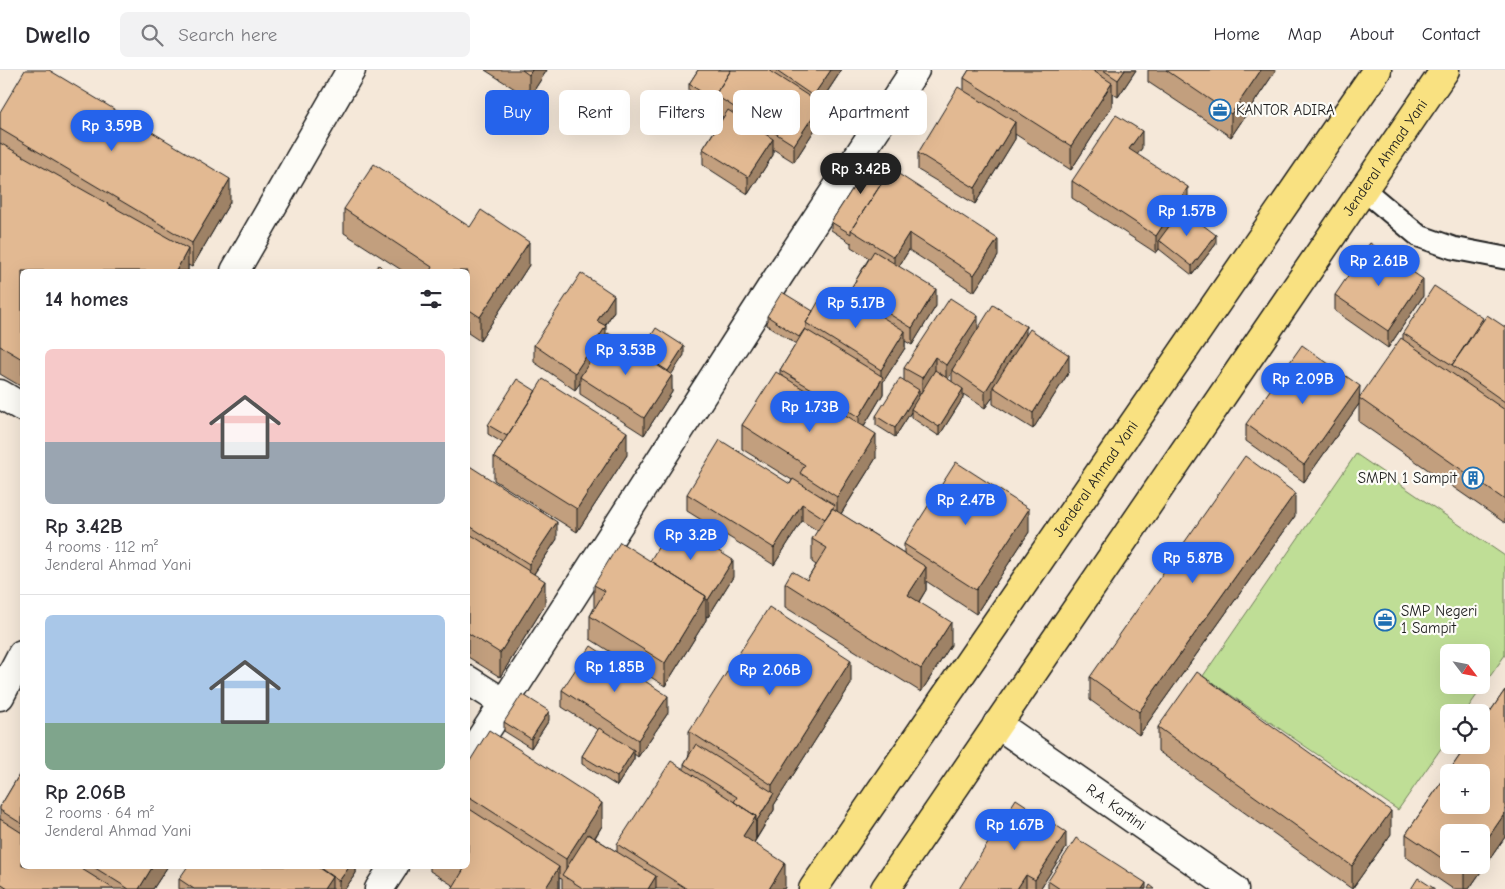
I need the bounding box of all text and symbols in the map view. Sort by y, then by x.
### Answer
search box [120,12,470,57]
text: Dwello [25,21,90,49]
icon: search [138,21,166,49]
text: Search here [178,24,277,46]
text: Home [1213,24,1260,45]
text: Map [1288,24,1322,45]
text: About [1350,24,1394,45]
text: Contact [1422,24,1480,45]
chip: Buy [485,90,549,135]
chip: Rent [559,90,630,135]
chip: Filters [640,90,723,135]
chip: New [733,90,800,135]
chip: Apartment [810,90,927,135]
street label: Jenderal Ahmad Yani [1339,96,1431,219]
office icon: KANTOR ADIRA [1208,98,1232,122]
place label: KANTOR ADIRA [1236,101,1335,119]
pin: Rp 3.59B [60,109,164,152]
text: Rp 3.59B [82,117,142,135]
pin: Rp 3.42B [809,152,913,195]
text: Rp 3.42B [831,160,891,178]
pin: Rp 1.57B [1135,194,1239,237]
text: Rp 1.57B [1158,202,1216,220]
pin: Rp 2.61B [1327,244,1431,287]
text: Rp 2.61B [1350,252,1408,270]
icon: filters [417,285,445,313]
pin: Rp 5.17B [804,286,908,329]
text: 14 homes [45,287,128,311]
text: Rp 5.17B [827,294,885,312]
pin: Rp 3.53B [574,334,678,376]
text: Rp 3.53B [596,341,656,359]
pin: Rp 2.09B [1251,362,1355,405]
text: Rp 2.09B [1272,370,1334,388]
icon: home [200,382,290,472]
pin: Rp 1.73B [758,390,862,433]
text: Rp 1.73B [781,398,839,416]
street label: Jenderal Ahmad Yani [1049,417,1142,540]
building icon: SMPN 1 Sampit [1461,466,1485,490]
place label: SMPN 1 Sampit [1358,469,1458,487]
pin: Rp 2.47B [914,484,1018,526]
text: Rp 2.47B [937,491,995,509]
text: Rp 3.42B [45,514,123,538]
pin: Rp 3.2B [645,518,737,561]
text: Rp 3.2B [665,526,717,544]
text: 4 rooms · 112 m² [45,538,158,556]
pin: Rp 5.87B [1141,542,1245,584]
text: Rp 5.87B [1163,549,1223,567]
text: Jenderal Ahmad Yani [45,556,191,574]
place label: SMP Negeri 1 Sampit [1401,602,1477,637]
office icon: SMP Negeri 1 Sampit [1373,608,1397,632]
north arrow [1440,644,1490,694]
map controls [1440,644,1490,874]
icon: home [200,647,290,737]
pin: Rp 1.85B [563,650,667,693]
pin: Rp 2.06B [718,654,822,696]
text: Rp 1.85B [585,658,645,676]
text: Rp 2.06B [739,661,801,679]
button: locate [1440,704,1490,754]
button: + [1440,764,1490,814]
text: Rp 2.06B [45,780,126,804]
street label: R.A. Kartini [1083,780,1149,834]
text: 2 rooms · 64 m² [45,804,154,822]
pin: Rp 1.67B [963,808,1067,851]
text: Rp 1.67B [986,816,1044,834]
text: Jenderal Ahmad Yani [45,822,191,840]
button: − [1440,824,1490,874]

